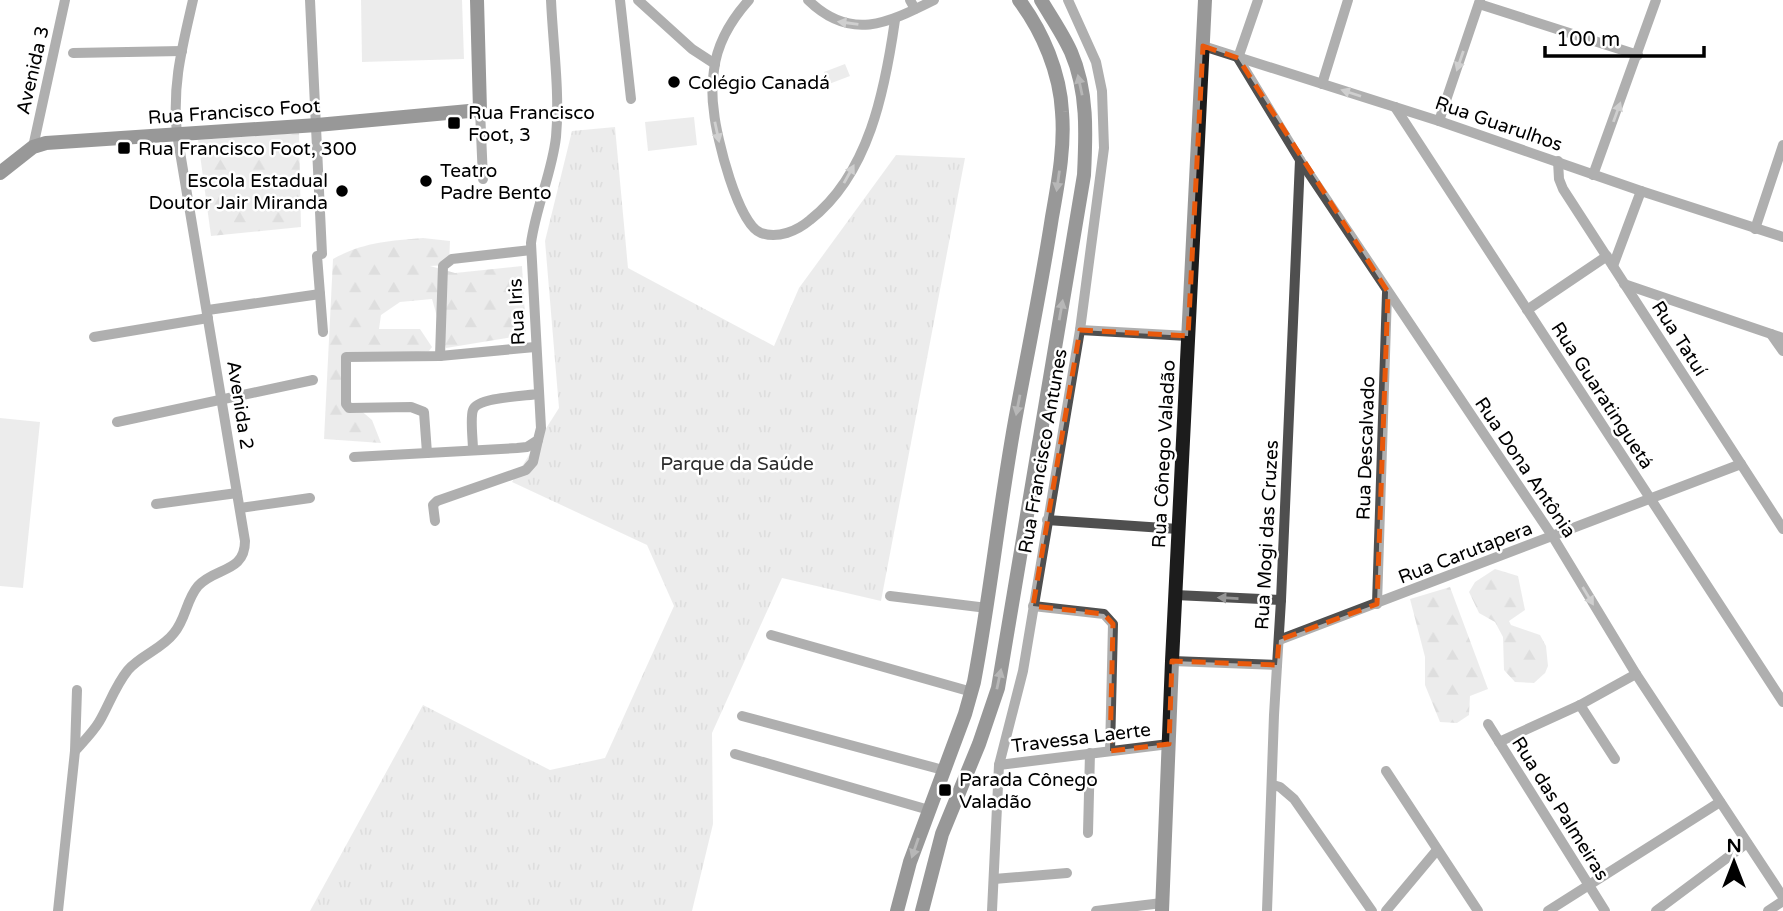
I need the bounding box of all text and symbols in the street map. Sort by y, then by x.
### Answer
scale bar [1545,14,1704,58]
one-way arrow [837,17,859,28]
street label: Avenida 3 [12,24,54,117]
text: 100 m [1556,27,1620,52]
one-way arrow [1454,50,1465,71]
place label: Colégio Canadá [688,72,830,94]
marker: Colégio Canadá [666,74,682,90]
one-way arrow [1074,74,1085,96]
one-way arrow [1340,87,1361,98]
street label: Rua Guarulhos [1432,92,1565,156]
street label: Rua Francisco Foot [147,95,321,129]
one-way arrow [1612,101,1623,122]
place label: Rua Francisco Foot, 3 [468,102,595,146]
marker: Rua Francisco Foot, 3 [446,115,462,131]
one-way arrow [712,121,723,143]
place label: Rua Francisco Foot, 300 [138,138,357,160]
marker: Rua Francisco Foot, 300 [116,140,132,156]
place label: Teatro Padre Bento [440,160,551,204]
one-way arrow [843,164,855,183]
place label: Escola Estadual Doutor Jair Miranda [149,170,328,214]
one-way arrow [1052,170,1063,192]
marker: Teatro Padre Bento [418,173,434,189]
marker: Escola Estadual Doutor Jair Miranda [334,183,350,199]
street label: Rua Iris [504,278,530,346]
street label: Rua Tatuí [1647,297,1712,380]
one-way arrow [1056,299,1067,321]
street label: Rua Guaratinguetá [1546,318,1658,473]
street label: Rua Francisco Antunes [1014,347,1072,555]
street label: Avenida 2 [222,359,258,451]
street label: Rua Cônego Valadão [1148,359,1180,549]
street label: Rua Descalvado [1352,376,1380,520]
street label: Rua Dona Antônia [1470,393,1580,542]
one-way arrow [1013,394,1024,416]
street label: Rua Mogi das Cruzes [1251,440,1283,631]
park label: Parque da Saúde [660,453,814,475]
street label: Rua Carutapera [1395,517,1536,589]
one-way arrow [1582,586,1595,605]
one-way arrow [1217,592,1239,603]
one-way arrow [994,668,1005,690]
street label: Travessa Laerte [1010,719,1152,757]
street label: Rua das Palmeiras [1507,733,1613,884]
place label: Parada Cônego Valadão [959,769,1098,813]
marker: Parada Cônego Valadão [937,782,953,798]
north arrow [1699,827,1769,897]
text: N [1726,835,1742,857]
one-way arrow [909,838,920,859]

